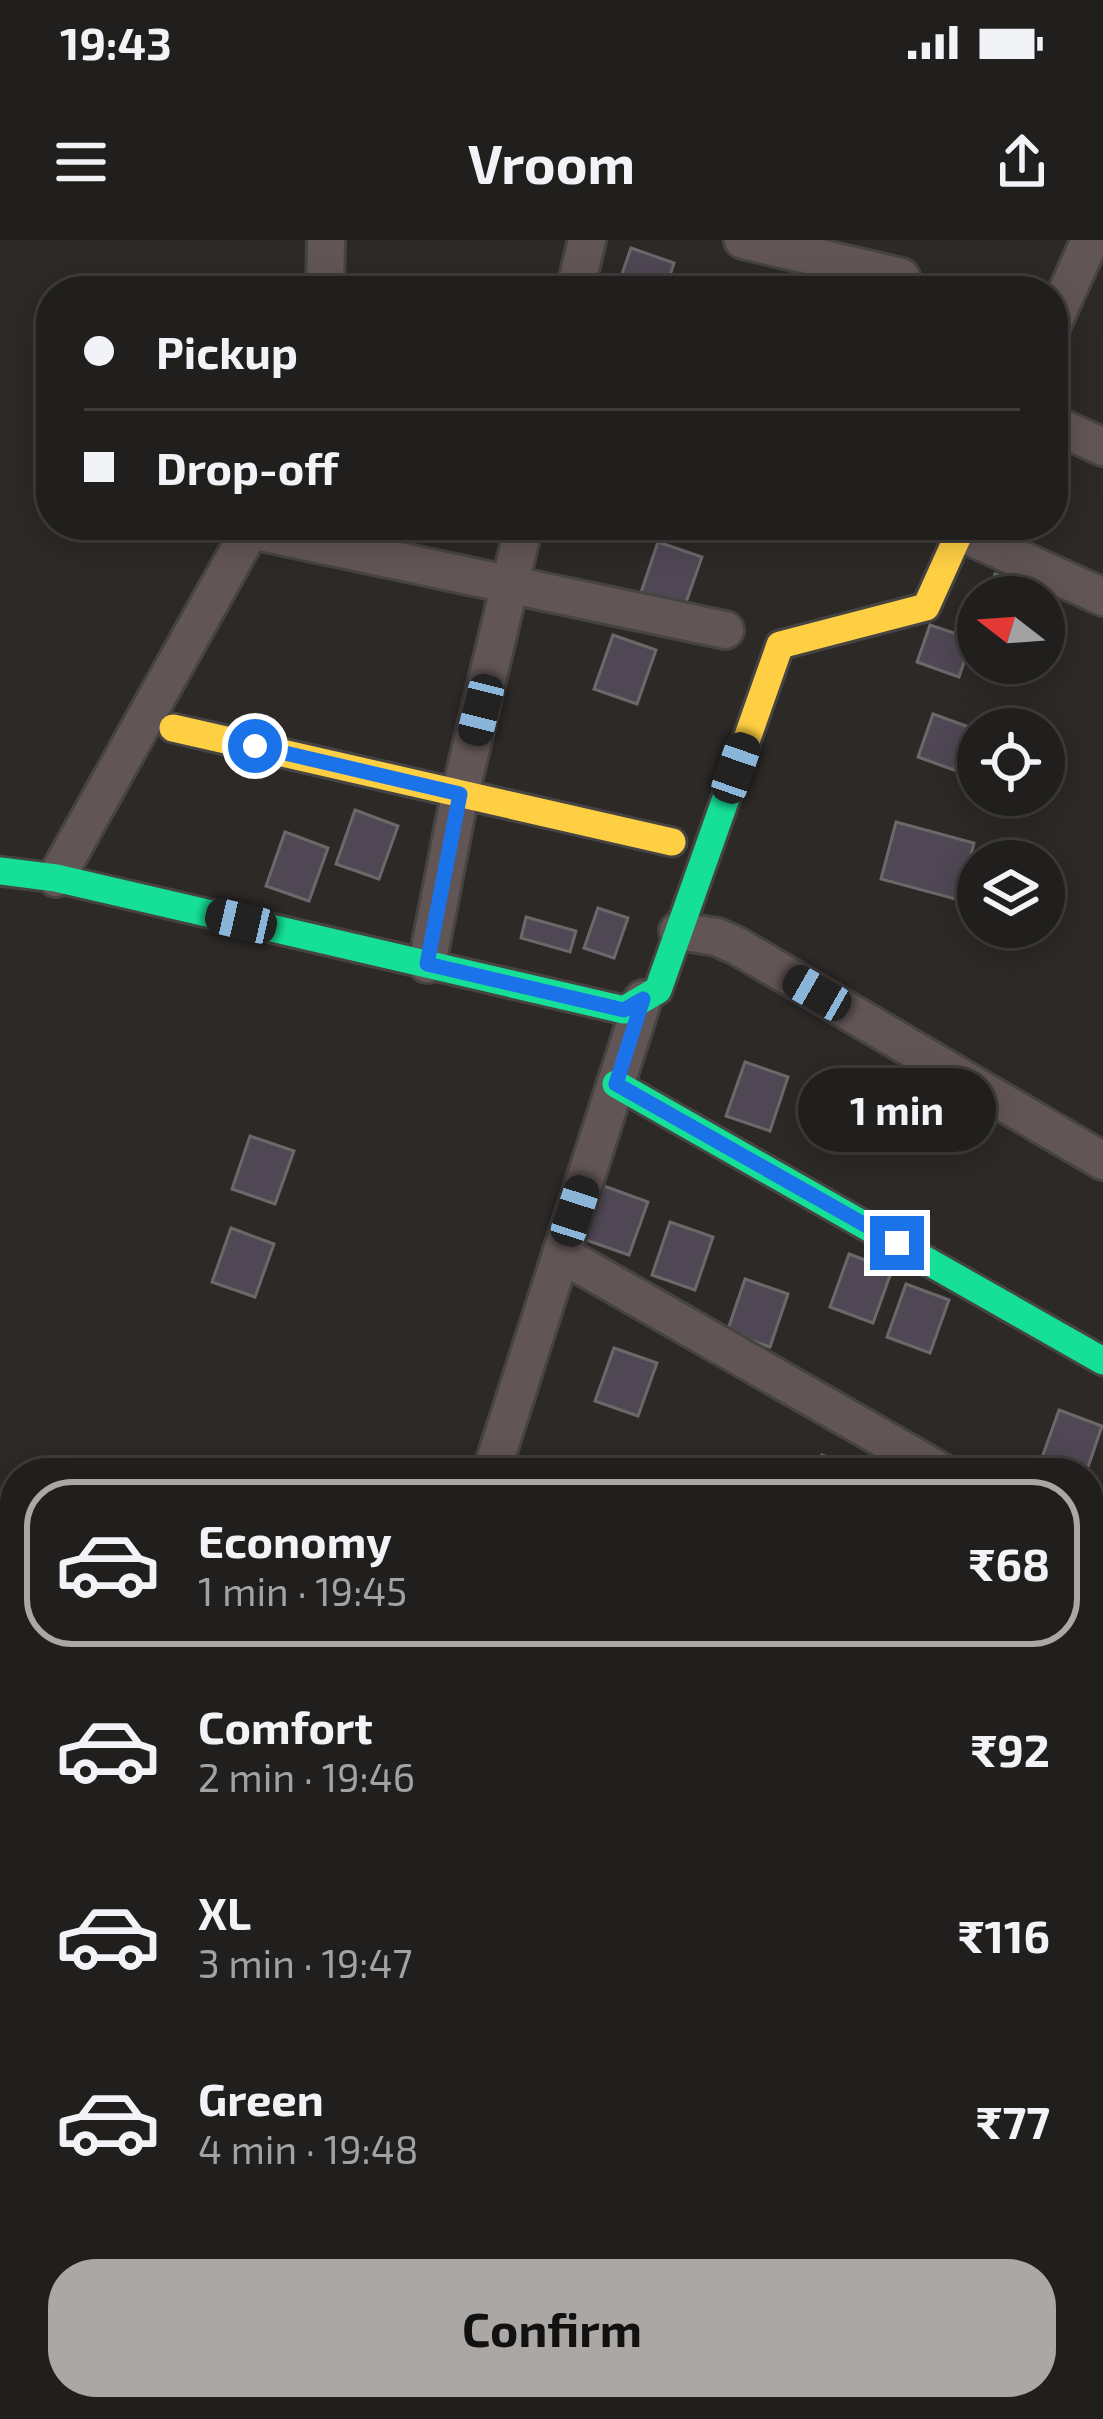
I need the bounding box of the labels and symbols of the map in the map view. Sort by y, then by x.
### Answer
north arrow [957,576,1065,684]
car [455,671,507,749]
route start [228,719,282,773]
car [707,728,765,808]
car [202,895,280,947]
car [777,959,857,1027]
callout: 1 min [798,1069,996,1153]
car [547,1171,603,1251]
route end [870,1216,924,1270]

